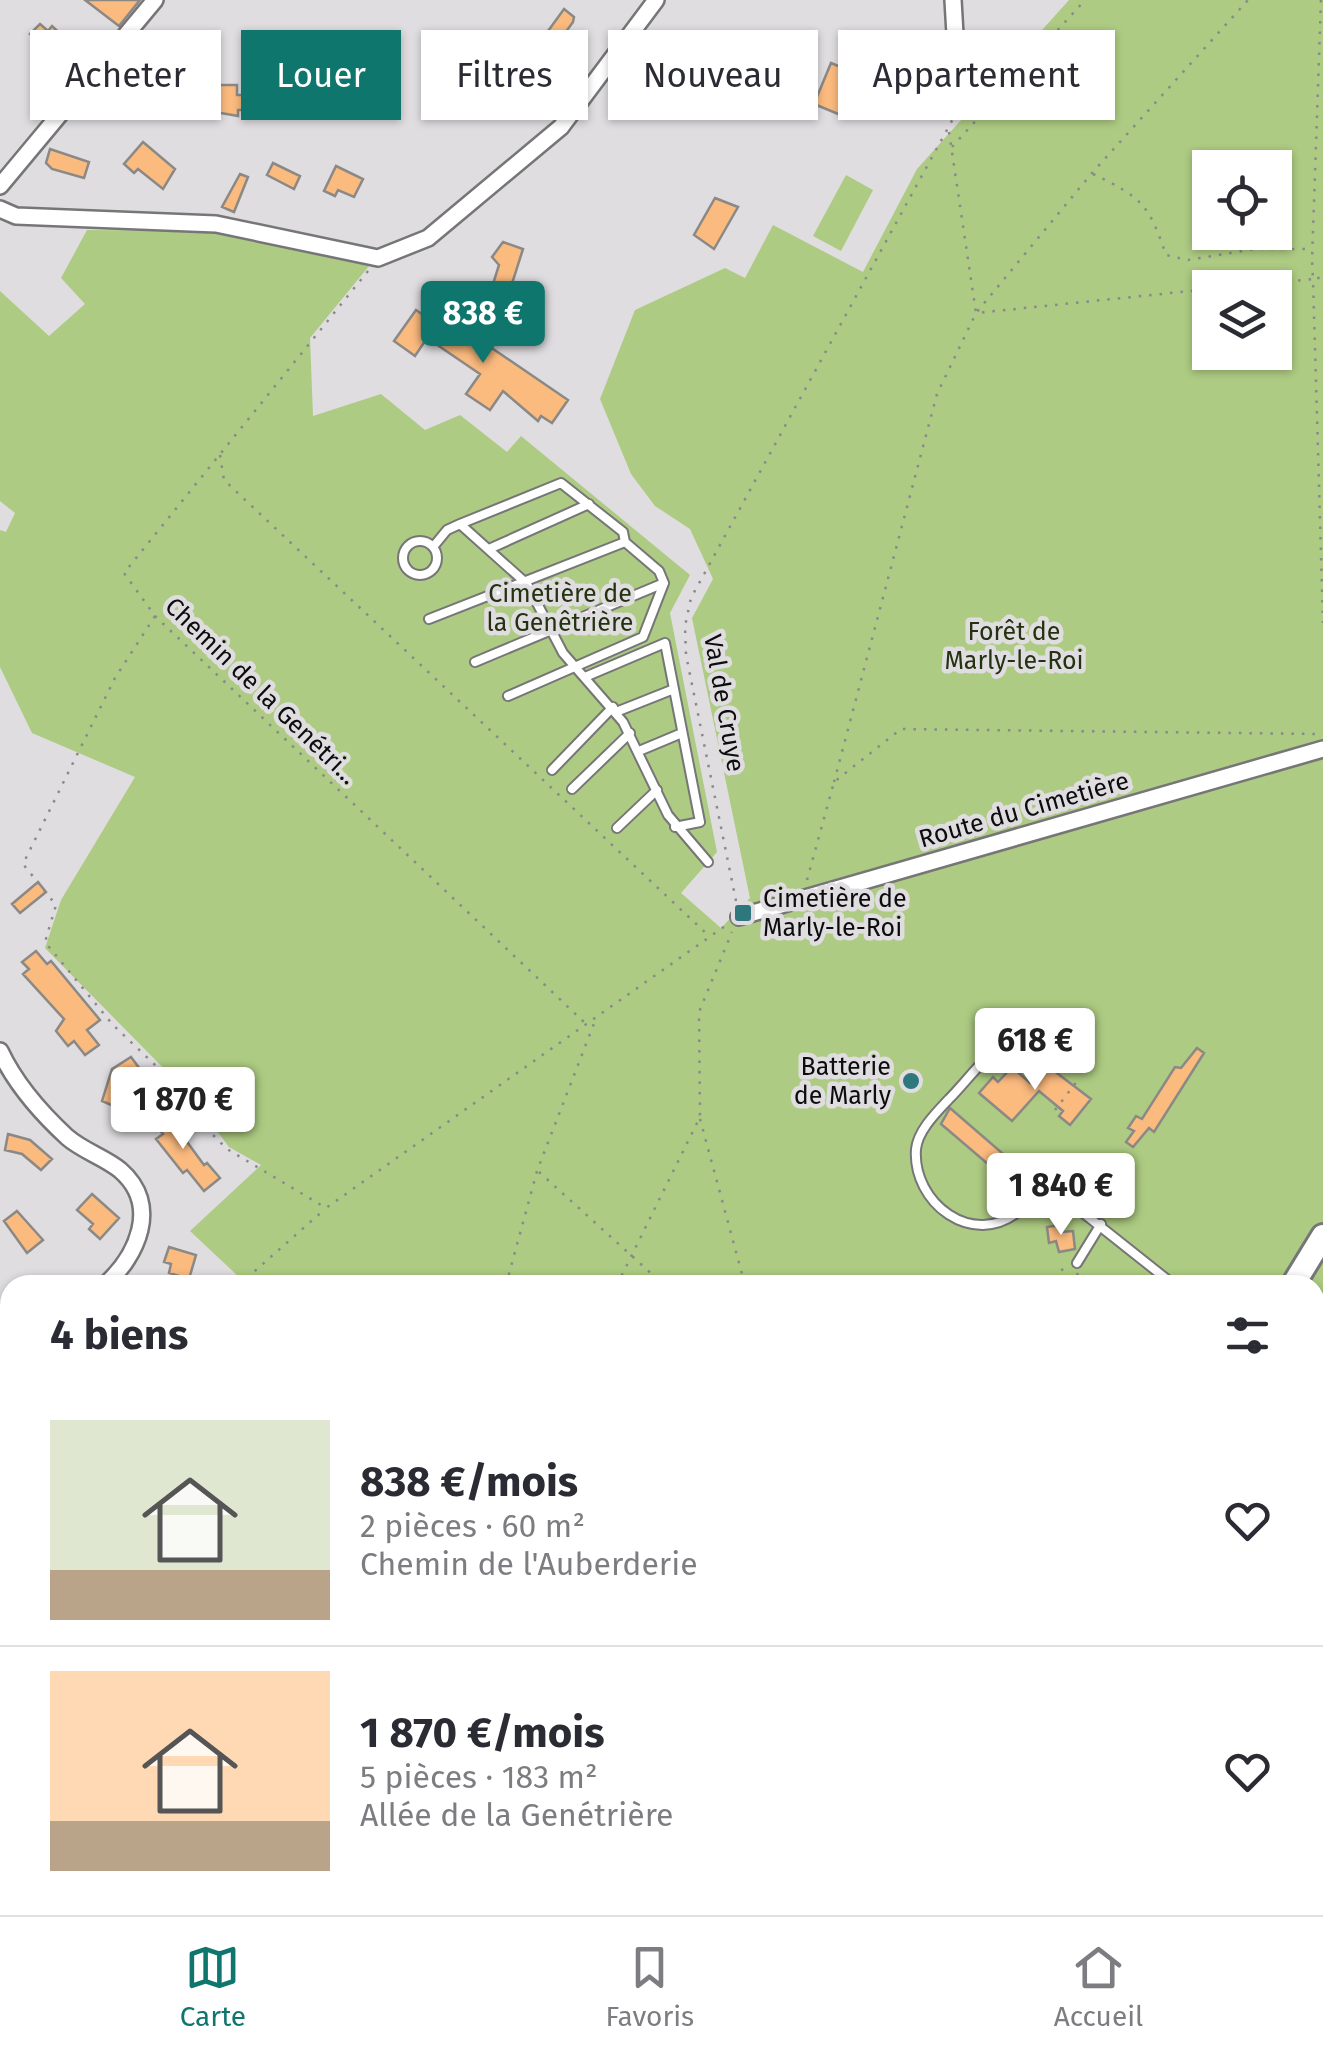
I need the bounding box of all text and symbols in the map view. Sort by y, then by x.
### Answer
chip: Acheter [30,30,221,120]
chip: Louer [241,30,401,120]
chip: Filtres [421,30,588,120]
chip: Nouveau [608,30,818,120]
chip: Appartement [838,30,1115,120]
map controls [1192,150,1292,370]
button: locate [1192,150,1292,250]
button: layers [1192,270,1292,370]
pin: 838 € [413,281,553,366]
text: 838 € [443,294,523,332]
park label: Cimetière de la Genêtrière [487,579,633,638]
street label: Chemin de la Genétri... [159,591,363,791]
park label: Forêt de Marly-le-Roi [944,617,1084,676]
street label: Val de Cruye [697,632,751,774]
street label: Route du Cimetière [915,766,1133,854]
place label: Cimetière de Marly-le-Roi [763,884,907,943]
marker: Cimetière de Marly-le-Roi [732,902,754,924]
pin: 618 € [965,1008,1105,1093]
text: 618 € [997,1021,1073,1059]
place label: Batterie de Marly [794,1052,892,1111]
pin: 1 870 € [91,1067,275,1152]
marker: Batterie de Marly [900,1070,922,1092]
text: 1 870 € [133,1080,233,1118]
pin: 1 840 € [969,1153,1153,1238]
text: 1 840 € [1009,1166,1113,1204]
icon: filters [1220,1308,1275,1363]
text: 4 biens [50,1310,188,1360]
text: 838 €/mois [360,1457,578,1507]
icon: home [130,1460,250,1580]
icon: heart [1220,1493,1275,1548]
text: 2 pièces · 60 m² [360,1507,585,1545]
text: Chemin de l'Auberderie [360,1545,698,1583]
text: 1 870 €/mois [360,1708,604,1758]
icon: home [130,1711,250,1831]
icon: heart [1220,1744,1275,1799]
text: 5 pièces · 183 m² [360,1758,598,1796]
text: Allée de la Genétrière [360,1796,673,1834]
tab: Carte [180,1940,246,2033]
tab: Favoris [606,1940,694,2033]
tab: Accueil [1054,1940,1143,2033]

